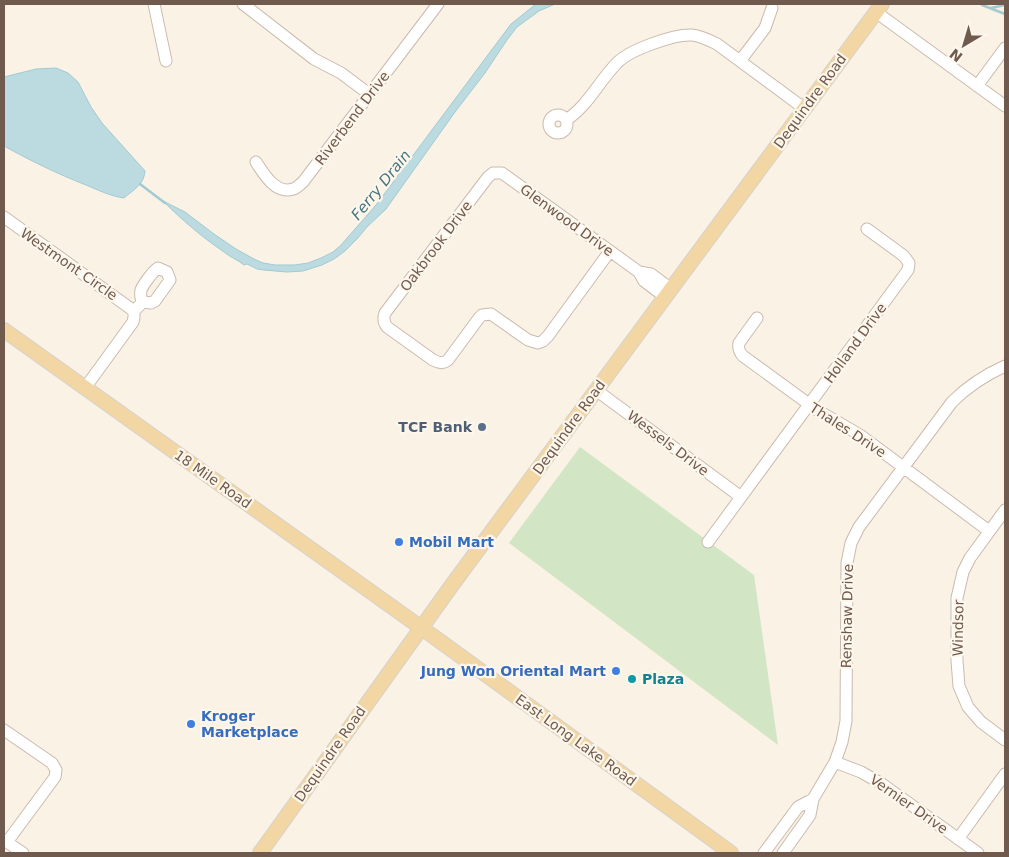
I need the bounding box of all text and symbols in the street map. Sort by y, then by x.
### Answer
north arrow [939,20,989,70]
text: N [946,45,966,65]
street label: Dequindre Road [770,51,850,151]
street label: Riverbend Drive [312,68,392,168]
water label: Ferry Drain [347,147,415,223]
street label: Glenwood Drive [517,181,617,259]
street label: Oakbrook Drive [397,198,475,294]
street label: Westmont Circle [17,225,121,303]
street label: Holland Drive [821,300,889,386]
street label: Dequindre Road [529,377,609,477]
street label: Thales Drive [806,399,889,461]
street label: Wessels Drive [624,407,712,479]
place label: TCF Bank [398,419,473,435]
marker: TCF Bank [476,421,488,433]
street label: 18 Mile Road [171,447,255,511]
place label: Mobil Mart [409,534,494,550]
marker: Mobil Mart [393,536,405,548]
street label: Renshaw Drive [838,564,856,668]
street label: Windsor [950,599,966,657]
place label: Jung Won Oriental Mart [420,663,606,679]
marker: Jung Won Oriental Mart [610,665,622,677]
place label: Plaza [642,671,684,687]
marker: Plaza [626,673,638,685]
street label: East Long Lake Road [513,691,639,789]
street label: Dequindre Road [291,703,369,805]
place label: Kroger Marketplace [201,708,298,740]
marker: Kroger Marketplace [185,718,197,730]
street label: Vernier Drive [867,771,951,837]

